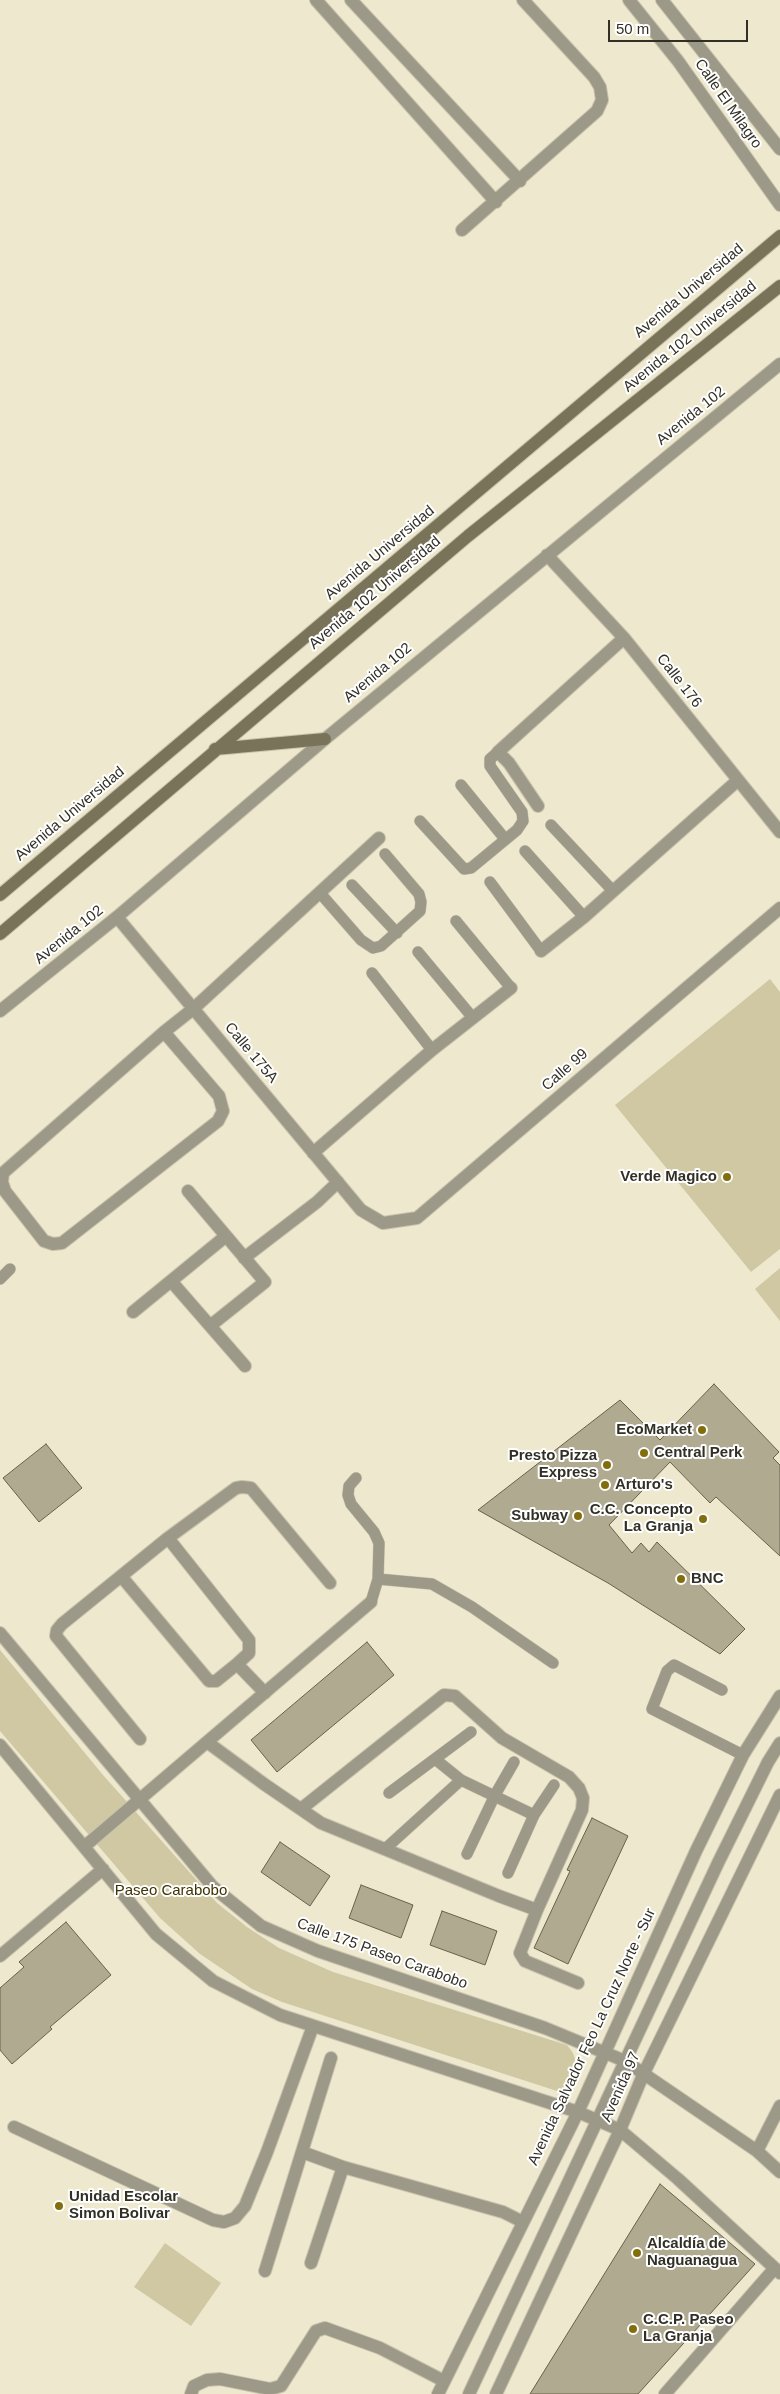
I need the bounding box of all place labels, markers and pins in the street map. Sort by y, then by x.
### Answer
place label: Verde Magico [620,1168,717,1186]
marker: Verde Magico [721,1171,733,1183]
place label: EcoMarket [616,1421,692,1439]
marker: EcoMarket [696,1424,708,1436]
place label: Central Perk [654,1444,742,1462]
place label: Presto Pizza Express [509,1447,597,1482]
marker: Central Perk [638,1447,650,1459]
marker: Presto Pizza Express [601,1459,613,1471]
place label: Arturo's [615,1476,673,1494]
marker: Arturo's [599,1479,611,1491]
place label: C.C. Concepto La Granja [590,1501,693,1536]
place label: Subway [511,1507,568,1525]
marker: Subway [572,1510,584,1522]
marker: C.C. Concepto La Granja [697,1513,709,1525]
place label: BNC [691,1570,723,1588]
marker: BNC [675,1573,687,1585]
place label: Unidad Escolar Simon Bolivar [69,2188,178,2223]
marker: Unidad Escolar Simon Bolivar [53,2200,65,2212]
place label: Alcaldía de Naguanagua [647,2235,737,2270]
marker: Alcaldía de Naguanagua [631,2247,643,2259]
place label: C.C.P. Paseo La Granja [643,2311,734,2346]
marker: C.C.P. Paseo La Granja [627,2323,639,2335]

